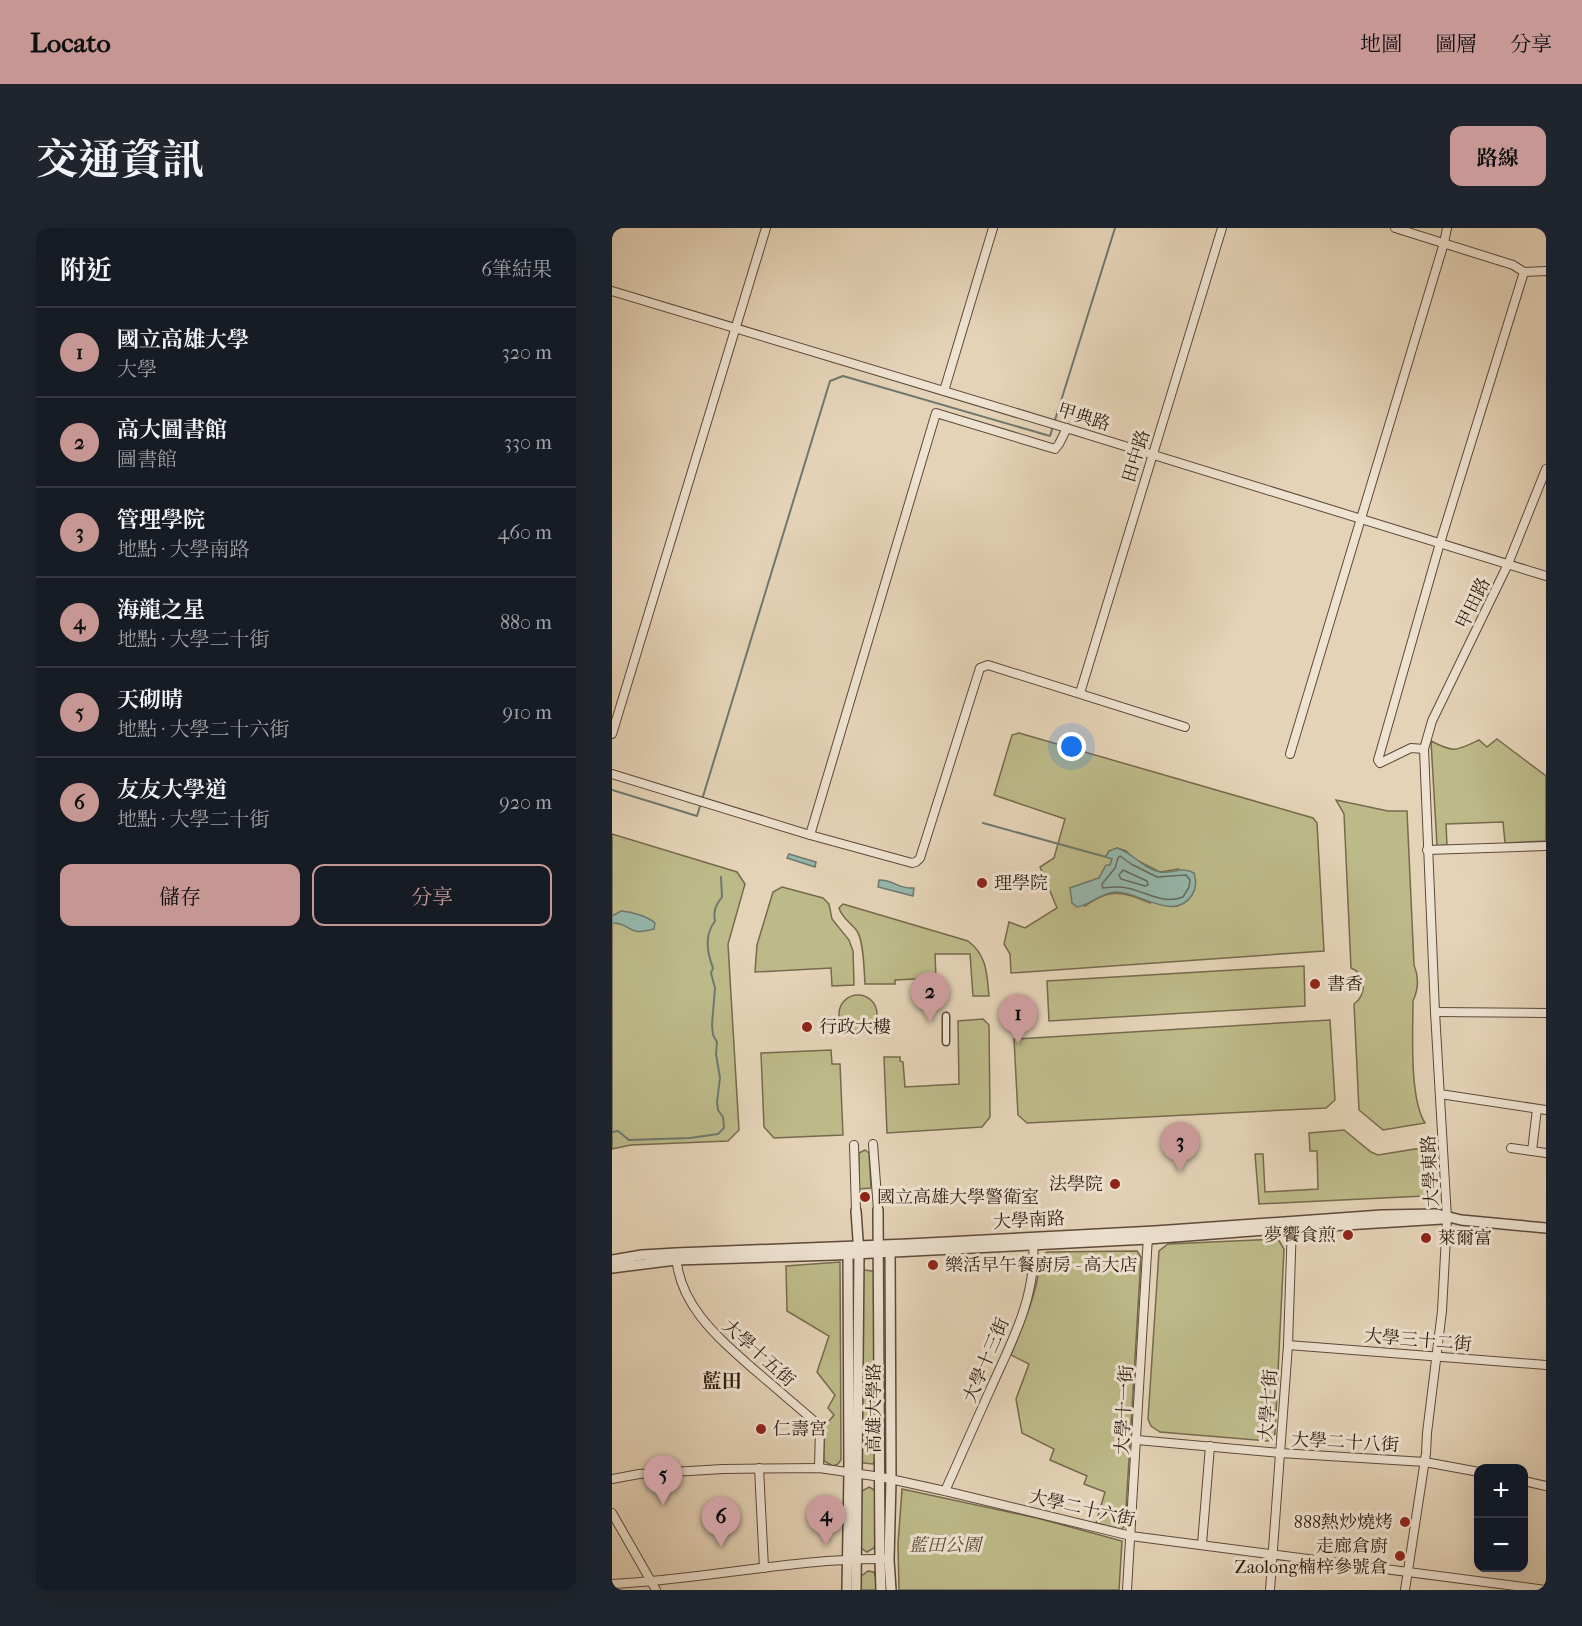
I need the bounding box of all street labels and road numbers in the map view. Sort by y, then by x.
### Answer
street label: 甲典路 [1055,400,1113,435]
street label: 田中路 [1119,427,1154,485]
street label: 甲田路 [1452,574,1495,632]
street label: 大學東路 [1418,1134,1443,1207]
street label: 大學南路 [993,1208,1066,1233]
street label: 大學十五街 [718,1315,799,1391]
street label: 大學十三街 [959,1315,1014,1406]
street label: 大學三十二街 [1363,1325,1473,1356]
street label: 高雄大學路 [864,1363,885,1453]
street label: 大學十一街 [1112,1365,1137,1456]
street label: 大學七街 [1256,1368,1281,1442]
street label: 大學二十八街 [1290,1429,1399,1456]
street label: 大學二十六街 [1027,1486,1137,1531]

